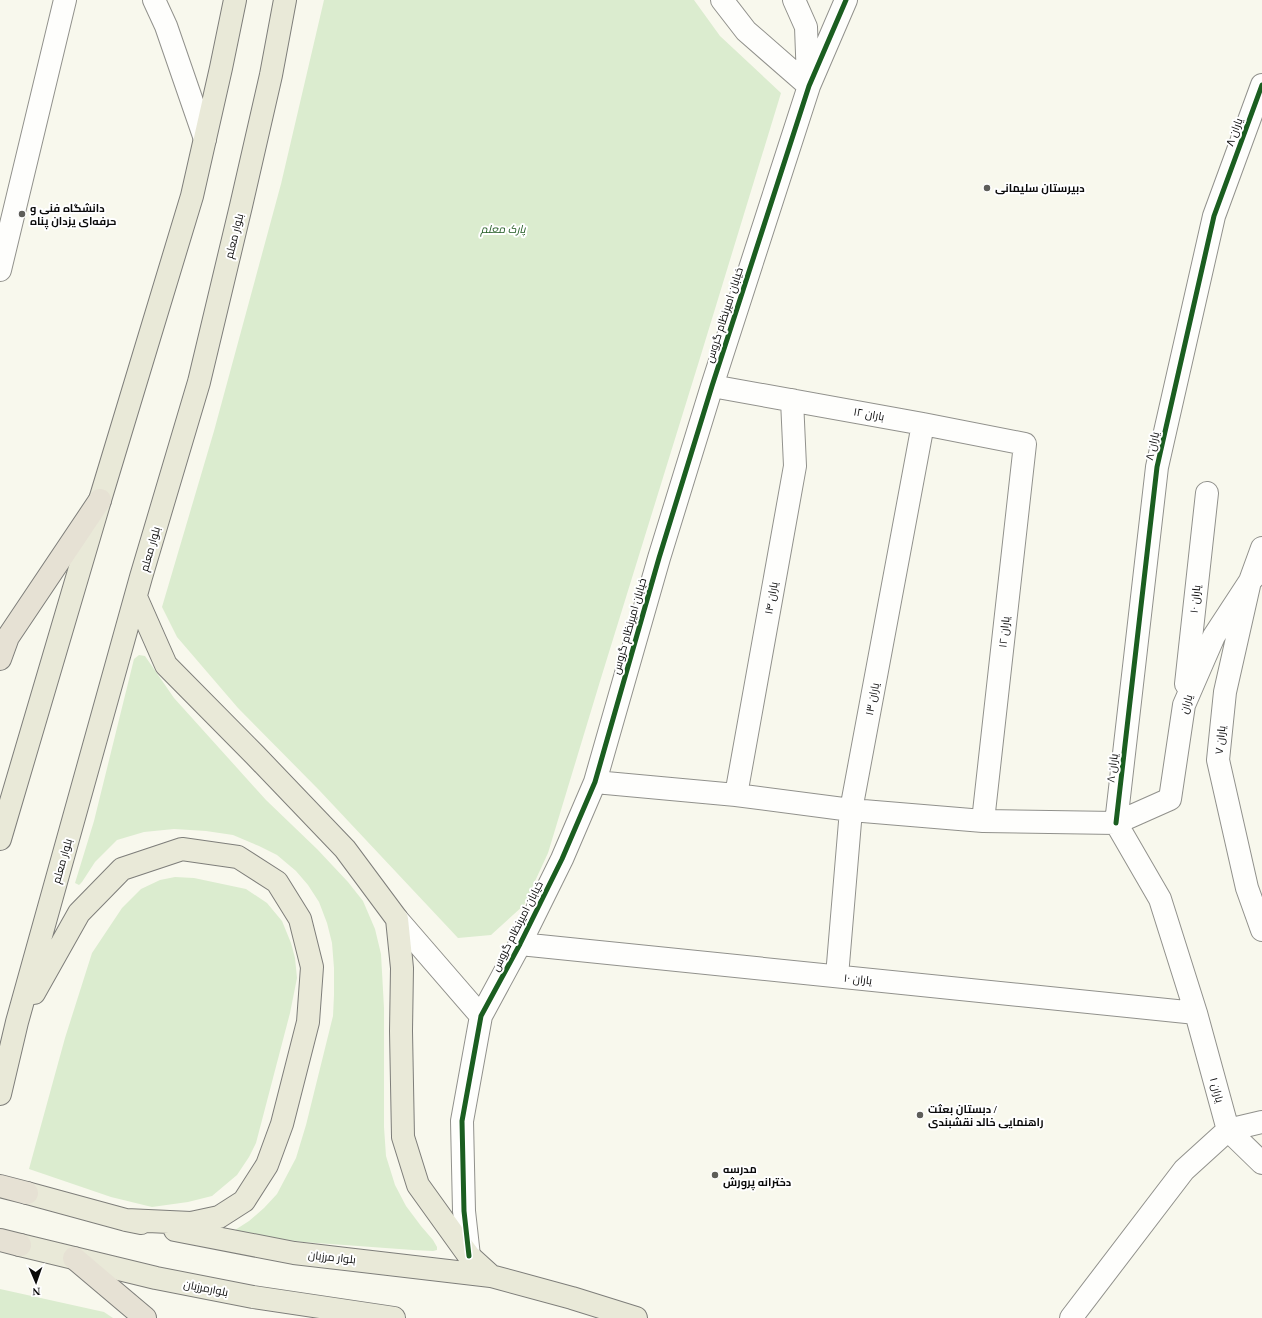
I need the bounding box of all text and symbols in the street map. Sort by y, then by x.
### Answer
street label: یاران ۸ [1223,116,1246,148]
place label: دبیرستان سلیمانی [995,182,1085,195]
marker: دبیرستان سلیمانی [982,183,992,193]
place label: دانشگاه فنی و حرفه‌ای یزدان پناه [30,202,116,230]
marker: دانشگاه فنی و حرفه‌ای یزدان پناه [17,209,27,219]
street label: بلوار معلم [223,212,247,260]
park label: پارک معلم [479,223,527,237]
street label: خیابان امیرنظام گروس [703,266,747,365]
street label: باران ۱۲ [852,405,886,424]
street label: یاران ۸ [1143,430,1162,462]
street label: بلوار معلم [138,525,164,573]
street label: خیابان امیرنظام گروس [610,577,650,676]
street label: یاران ۱۴ [762,581,781,615]
street label: یاران ۱۰ [1188,584,1203,614]
street label: یاران ۱۲ [996,616,1013,648]
street label: یاران ۱۳ [863,682,882,717]
street label: یاران [1177,693,1196,715]
street label: یاران ۷ [1213,725,1228,755]
street label: یاران ۸ [1104,753,1121,783]
street label: بلوار معلم [50,837,76,885]
street label: خیابان امیرنظام گروس [489,879,547,974]
street label: یاران ۱۰ [843,972,873,987]
street label: یاران ۱ [1207,1076,1226,1104]
place label: دبستان بعثت / راهنمایی خالد نقشبندی [928,1103,1044,1129]
marker: دبستان بعثت / راهنمایی خالد نقشبندی [915,1110,925,1120]
place label: مدرسه دخترانه پرورش [723,1163,791,1191]
marker: مدرسه دخترانه پرورش [710,1170,720,1180]
street label: بلوار مرزبان [307,1249,357,1266]
north arrow [16,1262,56,1302]
street label: بلوارمرزبان [182,1278,229,1299]
text: N [32,1286,41,1298]

